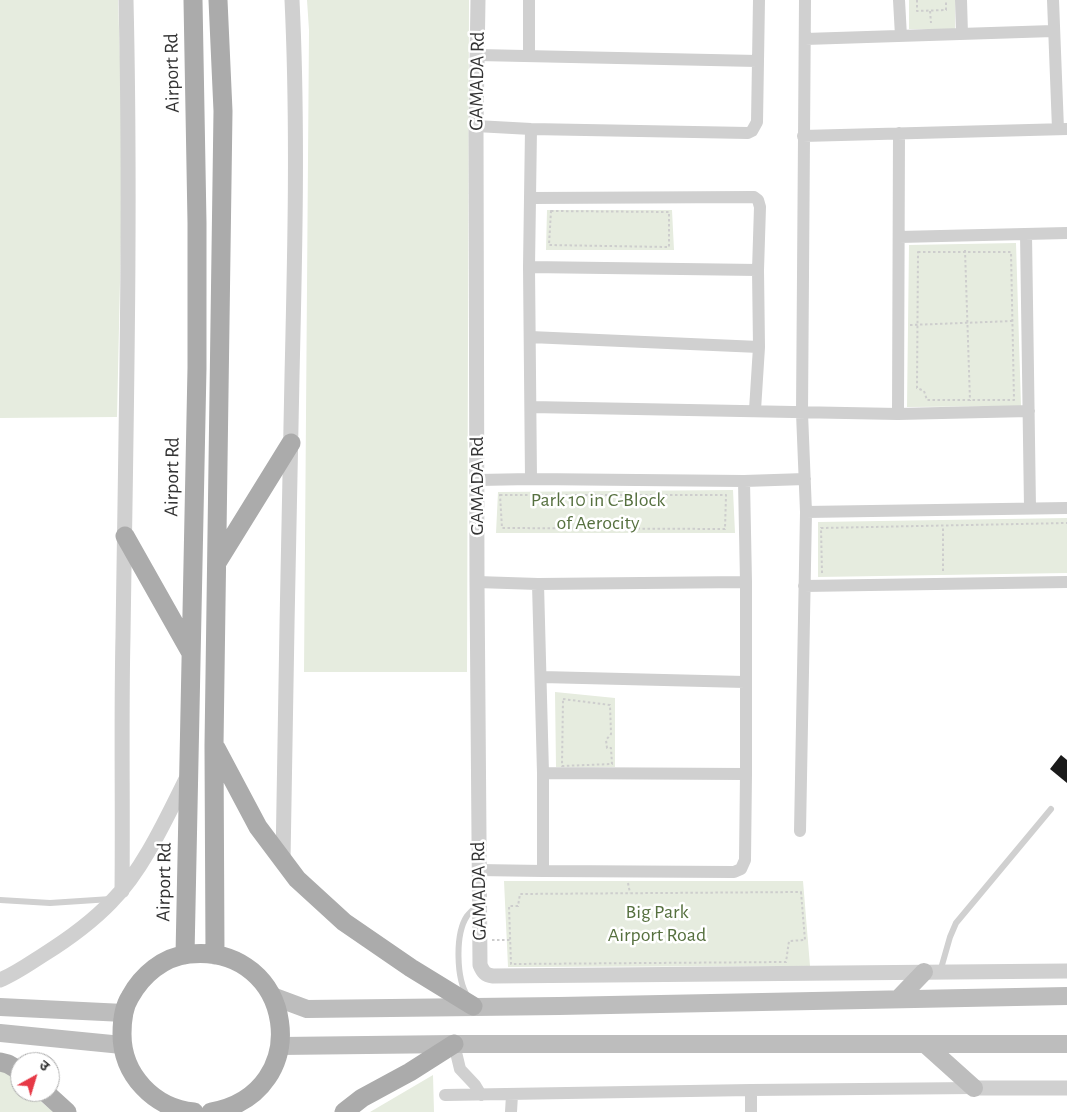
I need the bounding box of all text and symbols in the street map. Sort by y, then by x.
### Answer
street label: GAMADA Rd [464,31,490,131]
street label: Airport Rd [159,33,185,113]
street label: GAMADA Rd [465,436,489,536]
street label: Airport Rd [159,437,185,517]
park label: Park 10 in C-Block of Aerocity [531,488,665,535]
street label: GAMADA Rd [466,841,492,941]
street label: Airport Rd [151,842,177,922]
park label: Big Park Airport Road [608,900,706,947]
north arrow [10,1052,60,1102]
text: उ [36,1058,51,1074]

